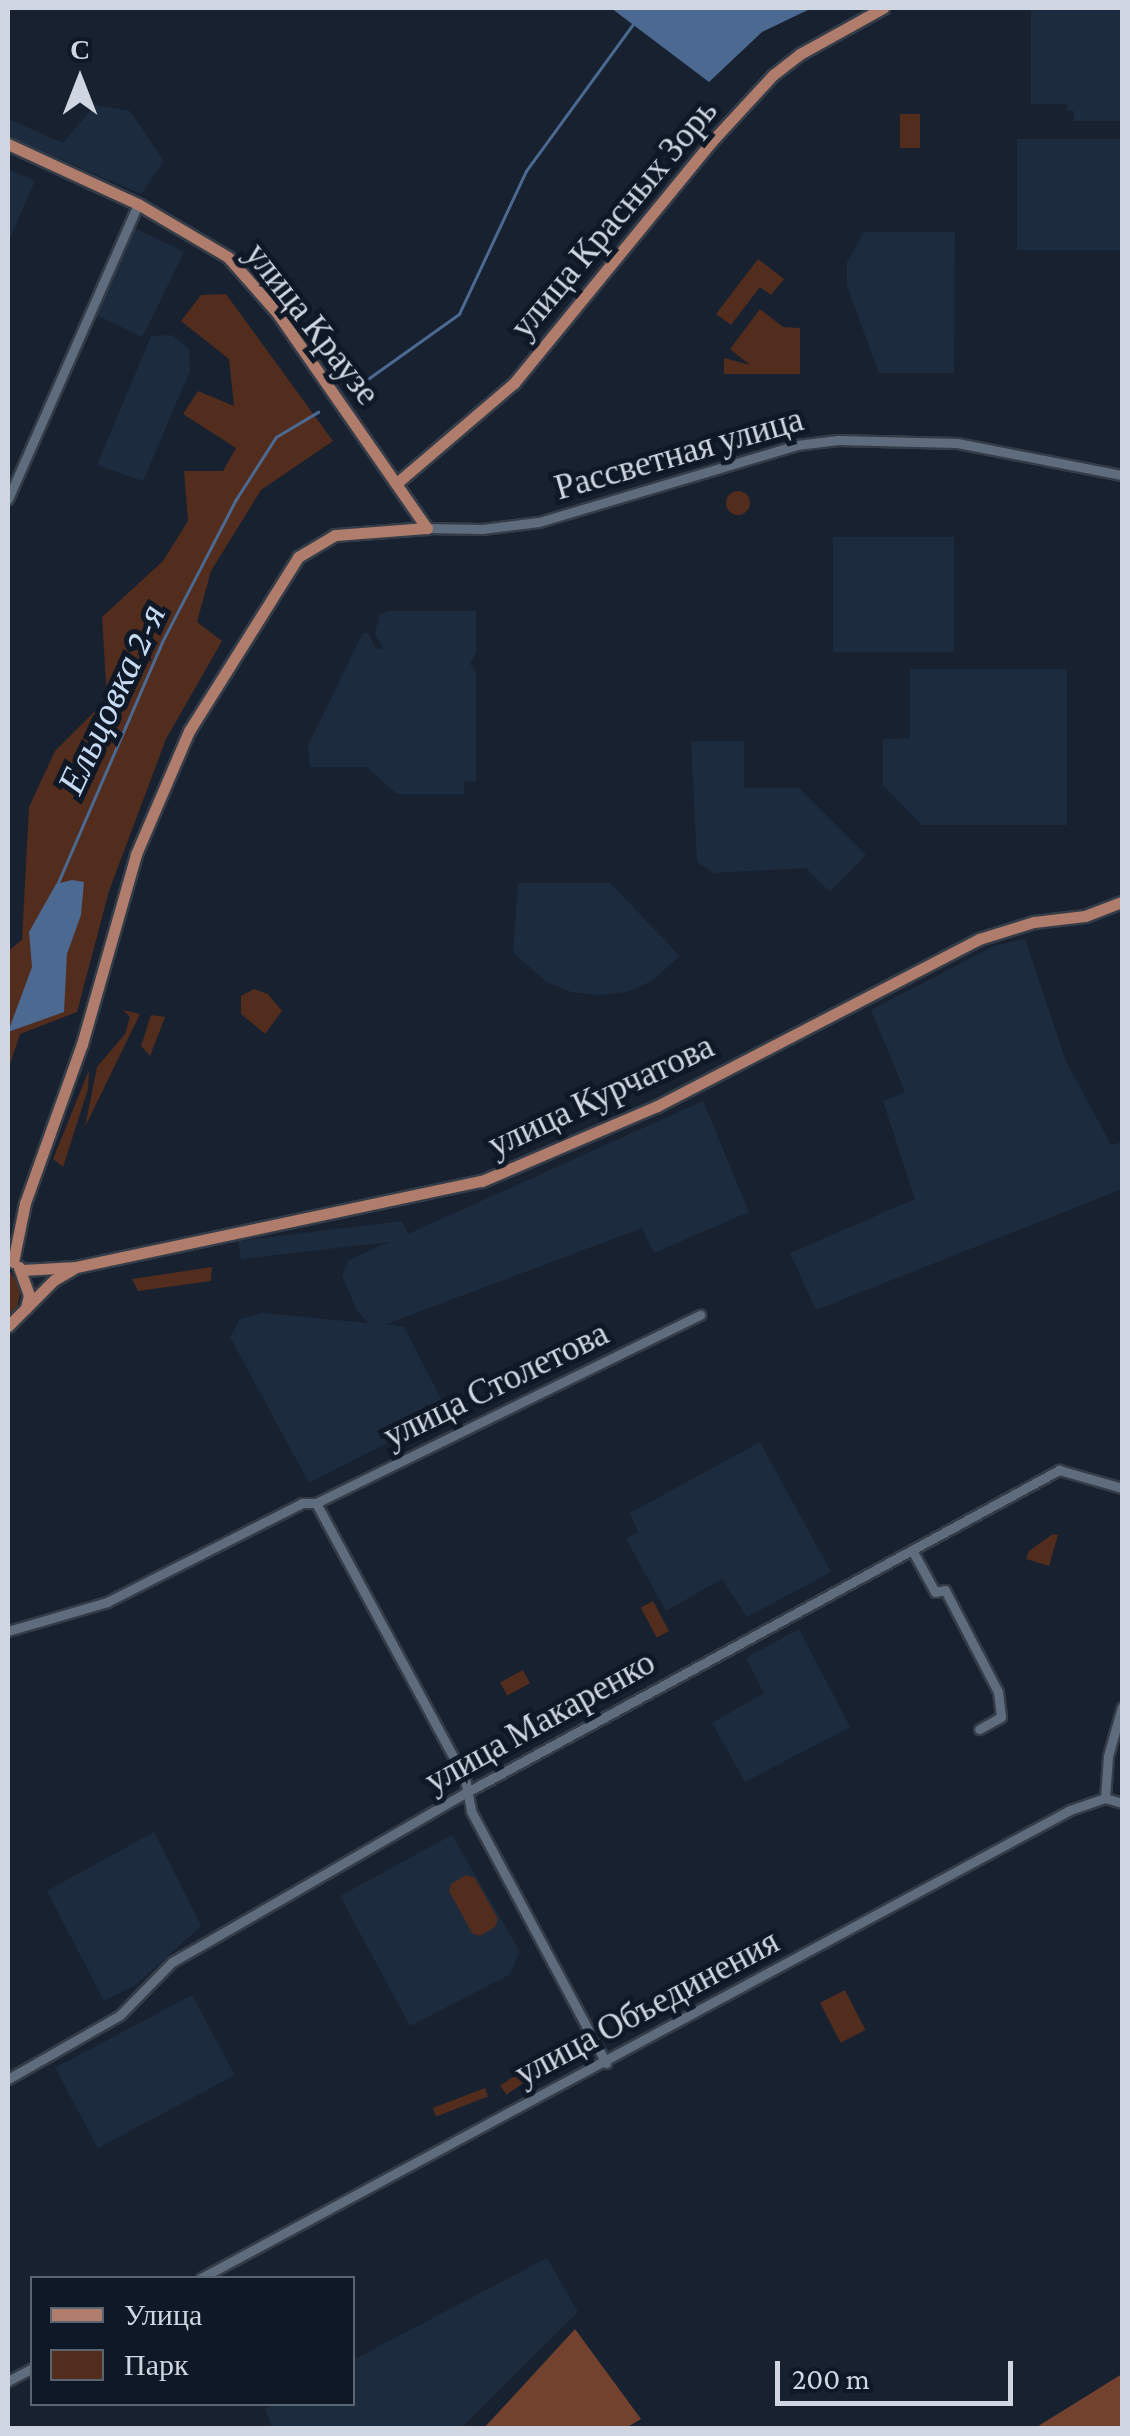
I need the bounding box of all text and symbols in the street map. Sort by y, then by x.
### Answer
north arrow [30,30,130,130]
text: С [70,34,90,65]
street label: улица Красных Зорь [502,91,726,347]
street label: улица Краузе [236,234,388,414]
street label: Рассветная улица [550,398,808,510]
water label: Ельцовка 2-я [48,597,176,801]
street label: улица Курчатова [482,1025,720,1167]
street label: улица Столетова [377,1312,615,1458]
street label: улица Макаренко [418,1642,662,1802]
street label: улица Объединения [508,1921,786,2095]
legend [30,2276,355,2406]
text: Улица [124,2298,202,2331]
scale bar [780,2341,1018,2403]
text: Парк [124,2348,189,2381]
text: 200 m [792,2362,870,2395]

